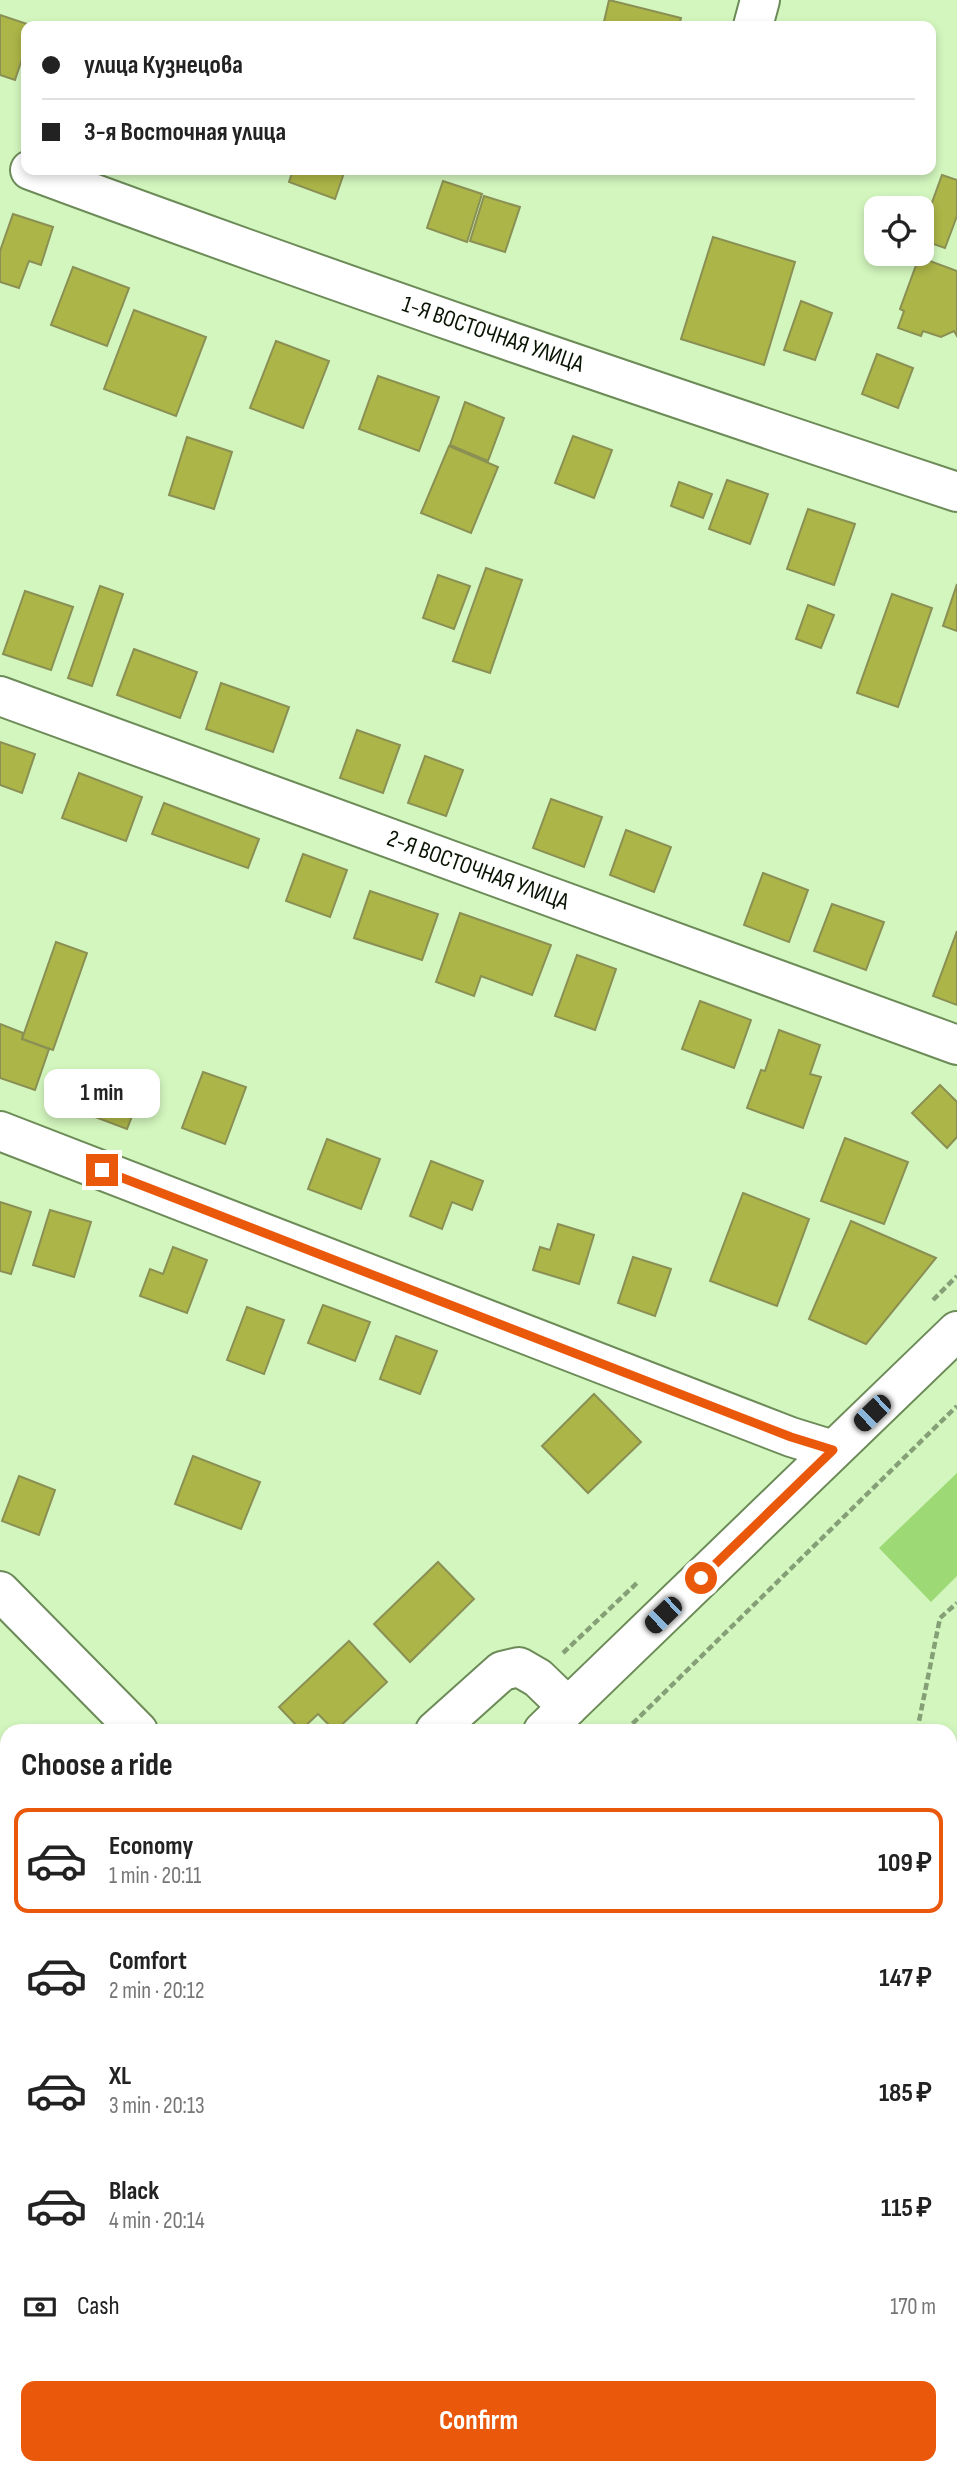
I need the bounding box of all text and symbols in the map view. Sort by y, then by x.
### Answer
text: улица Кузнецова [84,50,243,81]
text: 3-я Восточная улица [84,117,286,148]
map controls [864,196,934,266]
button: locate [864,196,934,266]
street label: 1-Я ВОСТОЧНАЯ УЛИЦА [398,289,588,379]
street label: 2-Я ВОСТОЧНАЯ УЛИЦА [383,824,574,917]
callout: 1 min [44,1068,160,1118]
text: 1 min [81,1079,123,1107]
route end [86,1154,118,1186]
car [850,1391,895,1435]
route start [685,1562,717,1594]
car [641,1593,686,1637]
text: Choose a ride [21,1746,173,1785]
icon: car [25,1829,88,1892]
text: Economy [109,1831,193,1862]
text: 109 ₽ [878,1848,932,1879]
text: 1 min · 20:11 [109,1862,201,1890]
icon: car [25,1944,88,2007]
text: Comfort [109,1946,187,1977]
text: 147 ₽ [879,1963,932,1994]
text: 2 min · 20:12 [109,1977,205,2005]
icon: car [25,2059,88,2122]
text: XL [109,2061,131,2092]
text: 185 ₽ [879,2078,932,2109]
text: 3 min · 20:13 [109,2092,205,2120]
icon: car [25,2174,88,2237]
text: Black [109,2176,159,2207]
text: 115 ₽ [881,2193,932,2224]
text: 4 min · 20:14 [109,2207,205,2235]
icon: cash [21,2288,59,2326]
text: Cash [77,2291,120,2322]
text: 170 m [890,2293,936,2321]
button: Confirm [21,2381,936,2461]

